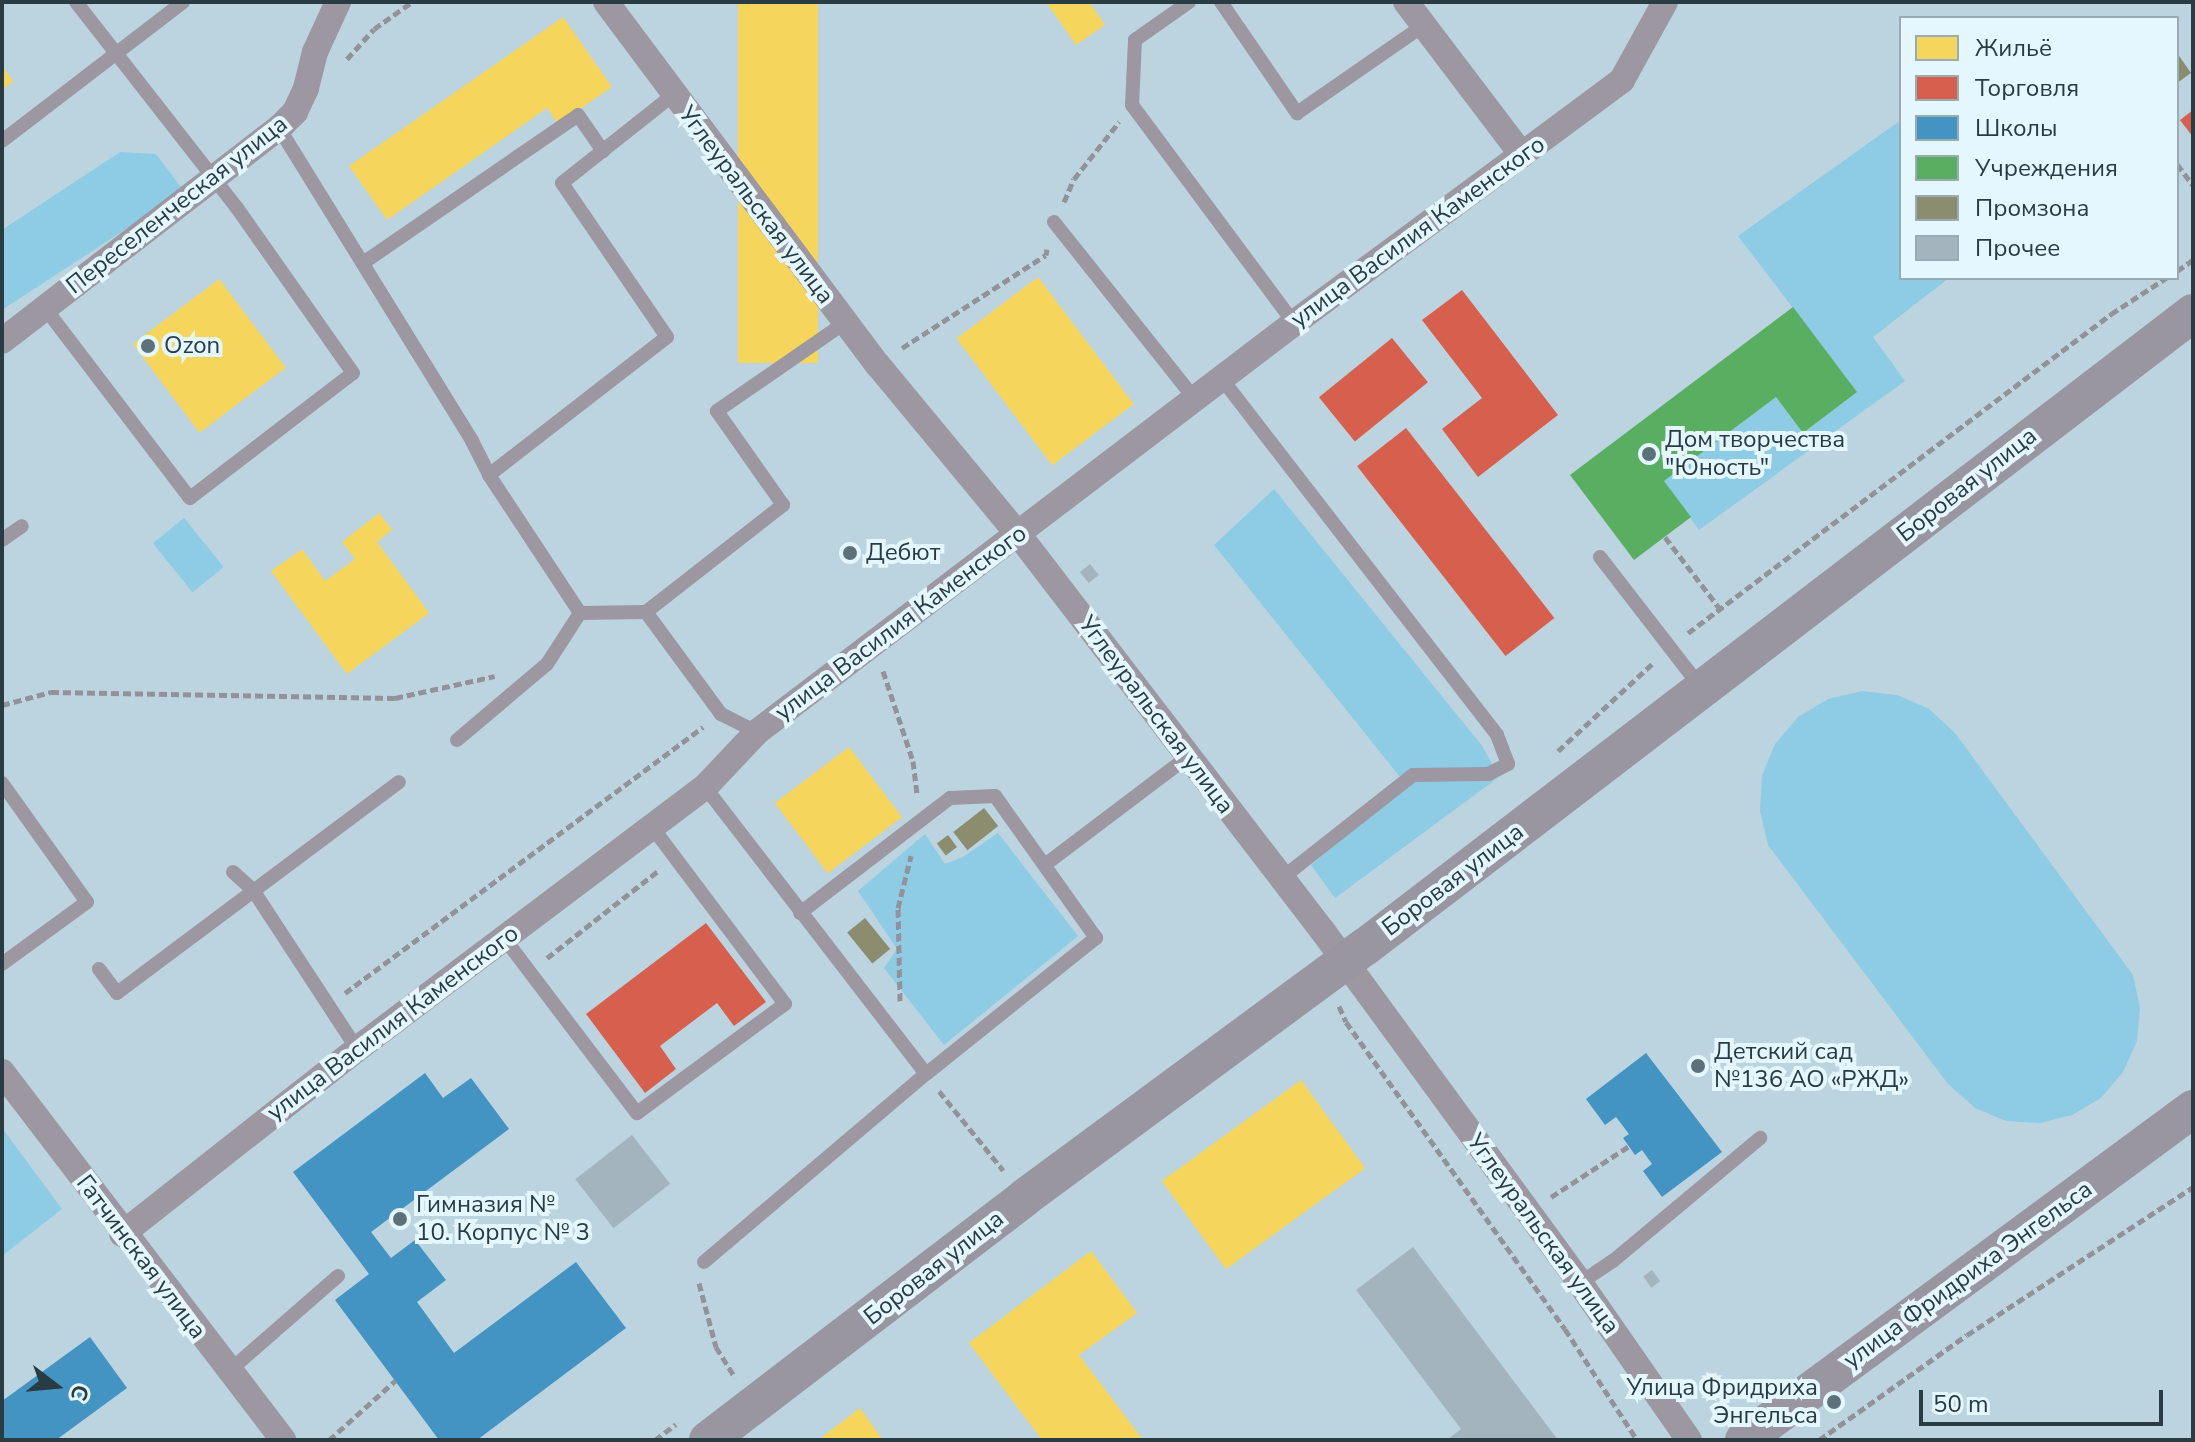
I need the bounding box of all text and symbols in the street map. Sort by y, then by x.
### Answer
legend [1899,16,2179,280]
text: Жильё [1975,32,2052,64]
text: Торговля [1975,72,2079,104]
street label: Углеуральская улица [672,100,840,310]
street label: Переселенческая улица [61,110,293,300]
text: Школы [1975,112,2058,144]
street label: улица Василия Каменского [1285,130,1551,334]
text: Учреждения [1975,152,2118,184]
text: Промзона [1975,192,2089,224]
text: Прочее [1975,232,2060,264]
place label: Ozon [164,332,220,360]
marker: Ozon [139,337,157,355]
street label: Боровая улица [1891,422,2043,548]
place label: Дом творчества "Юность" [1665,426,1845,482]
marker: Дом творчества "Юность" [1640,445,1658,463]
street label: улица Василия Каменского [770,519,1032,727]
place label: Дебют [866,539,940,567]
marker: Дебют [841,544,859,562]
street label: Углеуральская улица [1072,610,1240,820]
street label: Боровая улица [1377,818,1529,942]
street label: улица Василия Каменского [262,919,524,1127]
place label: Детский сад №136 АО «РЖД» [1714,1038,1909,1094]
marker: Детский сад №136 АО «РЖД» [1689,1057,1707,1075]
street label: Углеуральская улица [1461,1128,1625,1340]
street label: Гатчинская улица [70,1169,212,1345]
street label: улица Фридриха Энгельса [1838,1175,2098,1375]
place label: Гимназия № 10. Корпус № 3 [416,1191,590,1247]
street label: Боровая улица [858,1205,1010,1331]
marker: Гимназия № 10. Корпус № 3 [391,1210,409,1228]
north arrow [16,1346,96,1426]
place label: Улица Фридриха Энгельса [1627,1374,1818,1430]
scale bar [1923,1374,2167,1424]
text: С [63,1381,96,1404]
text: 50 m [1933,1388,1989,1420]
marker: Улица Фридриха Энгельса [1825,1393,1843,1411]

